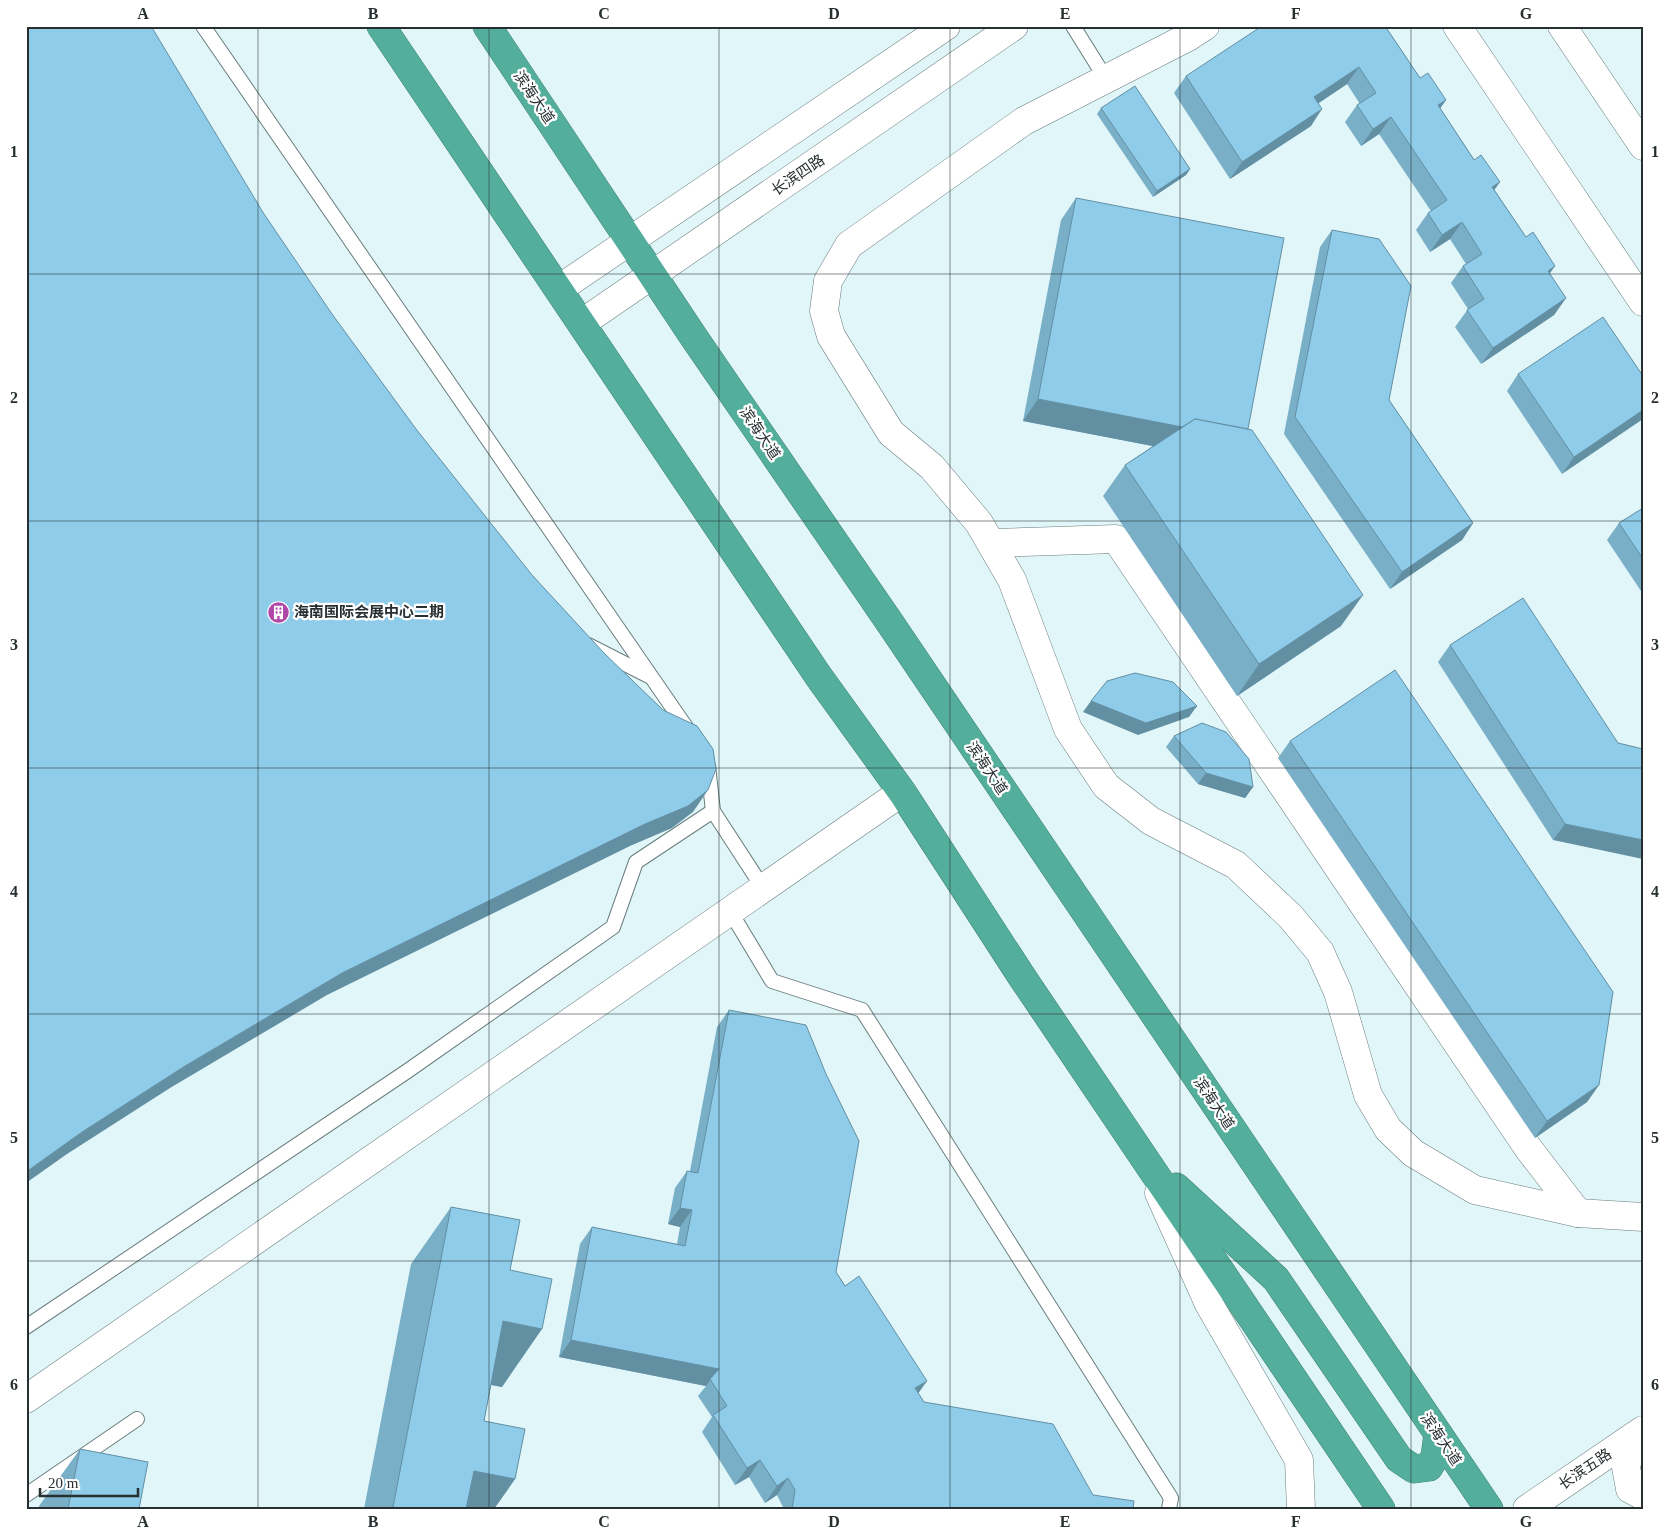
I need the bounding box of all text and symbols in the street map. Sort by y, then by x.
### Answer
text: A [137,5,149,22]
text: B [368,5,379,22]
text: C [598,5,610,22]
text: D [828,5,840,22]
text: E [1060,5,1070,22]
text: F [1291,5,1301,22]
text: G [1520,5,1533,22]
street label: 滨海大道 [511,68,557,126]
text: 1 [10,143,18,160]
text: 1 [1651,143,1659,160]
street label: 长滨四路 [769,152,827,198]
text: 2 [10,389,18,406]
text: 2 [1651,389,1659,406]
street label: 滨海大道 [737,404,783,462]
building icon: 海南国际会展中心二期 [266,600,290,624]
place label: 海南国际会展中心二期 [294,604,444,620]
text: 3 [10,636,18,653]
text: 3 [1651,636,1659,653]
street label: 滨海大道 [964,739,1010,797]
text: 4 [10,883,18,900]
text: 4 [1651,883,1659,900]
street label: 滨海大道 [1191,1074,1237,1132]
text: 5 [10,1129,18,1146]
text: 5 [1651,1129,1659,1146]
text: 6 [10,1376,18,1393]
text: 6 [1651,1376,1659,1393]
street label: 滨海大道 [1418,1410,1464,1468]
street label: 长滨五路 [1556,1446,1614,1492]
scale bar [40,1465,138,1497]
text: 20 m [48,1475,79,1491]
text: A [137,1513,149,1530]
text: B [368,1513,379,1530]
text: C [598,1513,610,1530]
text: D [828,1513,840,1530]
text: E [1060,1513,1070,1530]
text: F [1291,1513,1301,1530]
text: G [1520,1513,1533,1530]

